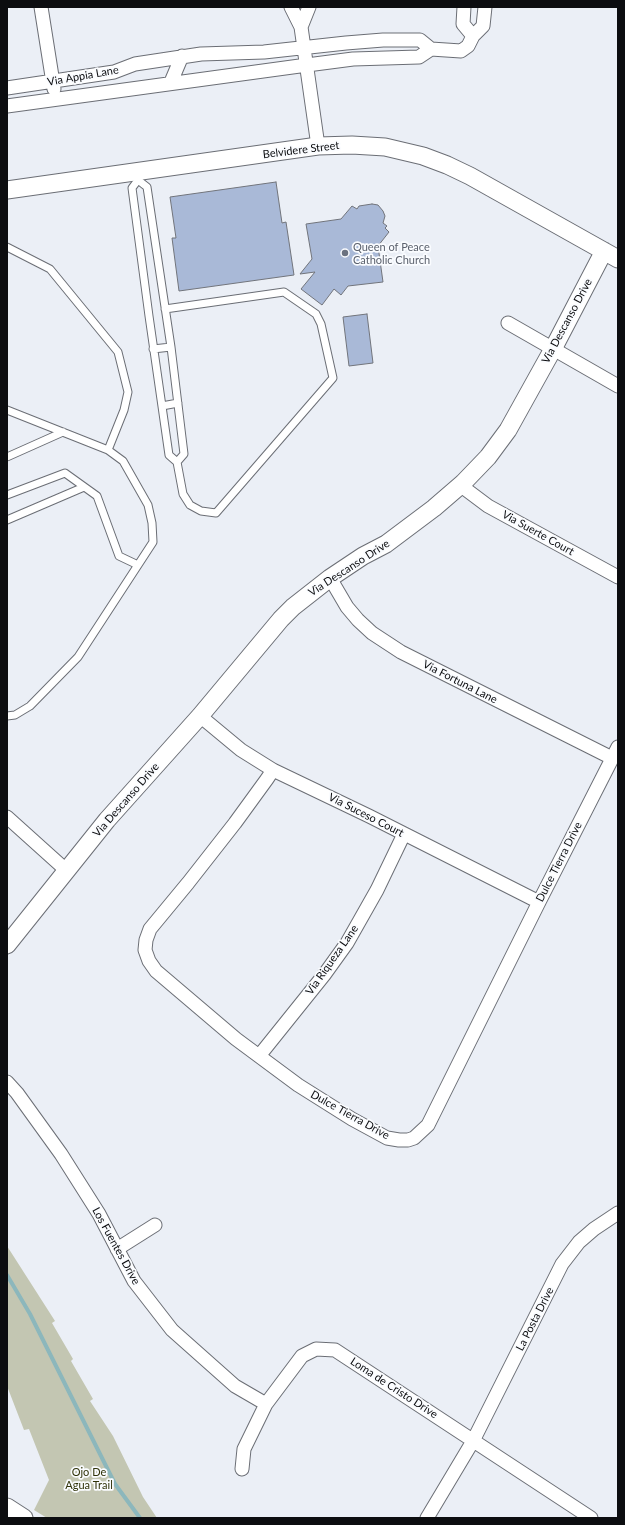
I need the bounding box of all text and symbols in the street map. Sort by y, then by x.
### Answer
street label: Via Appia Lane [46,63,120,89]
street label: Belvidere Street [262,139,340,161]
place label: Queen of Peace Catholic Church [353,240,430,266]
marker: Queen of Peace Catholic Church [340,248,350,258]
street label: Via Descanso Drive [539,276,595,366]
street label: Via Suerte Court [500,508,576,558]
street label: Via Descanso Drive [306,537,392,599]
street label: Via Fortuna Lane [421,658,499,706]
street label: Via Descanso Drive [90,760,162,840]
street label: Via Suceso Court [326,790,406,840]
street label: Dulce Tierra Drive [533,820,585,904]
street label: Via Riqueza Lane [303,923,361,997]
street label: Dulce Tierra Drive [308,1088,392,1142]
street label: Los Fuentes Drive [89,1205,143,1287]
street label: La Posta Drive [513,1285,557,1353]
street label: Loma de Cristo Drive [348,1355,440,1421]
park label: Ojo De Agua Trail [65,1465,113,1491]

